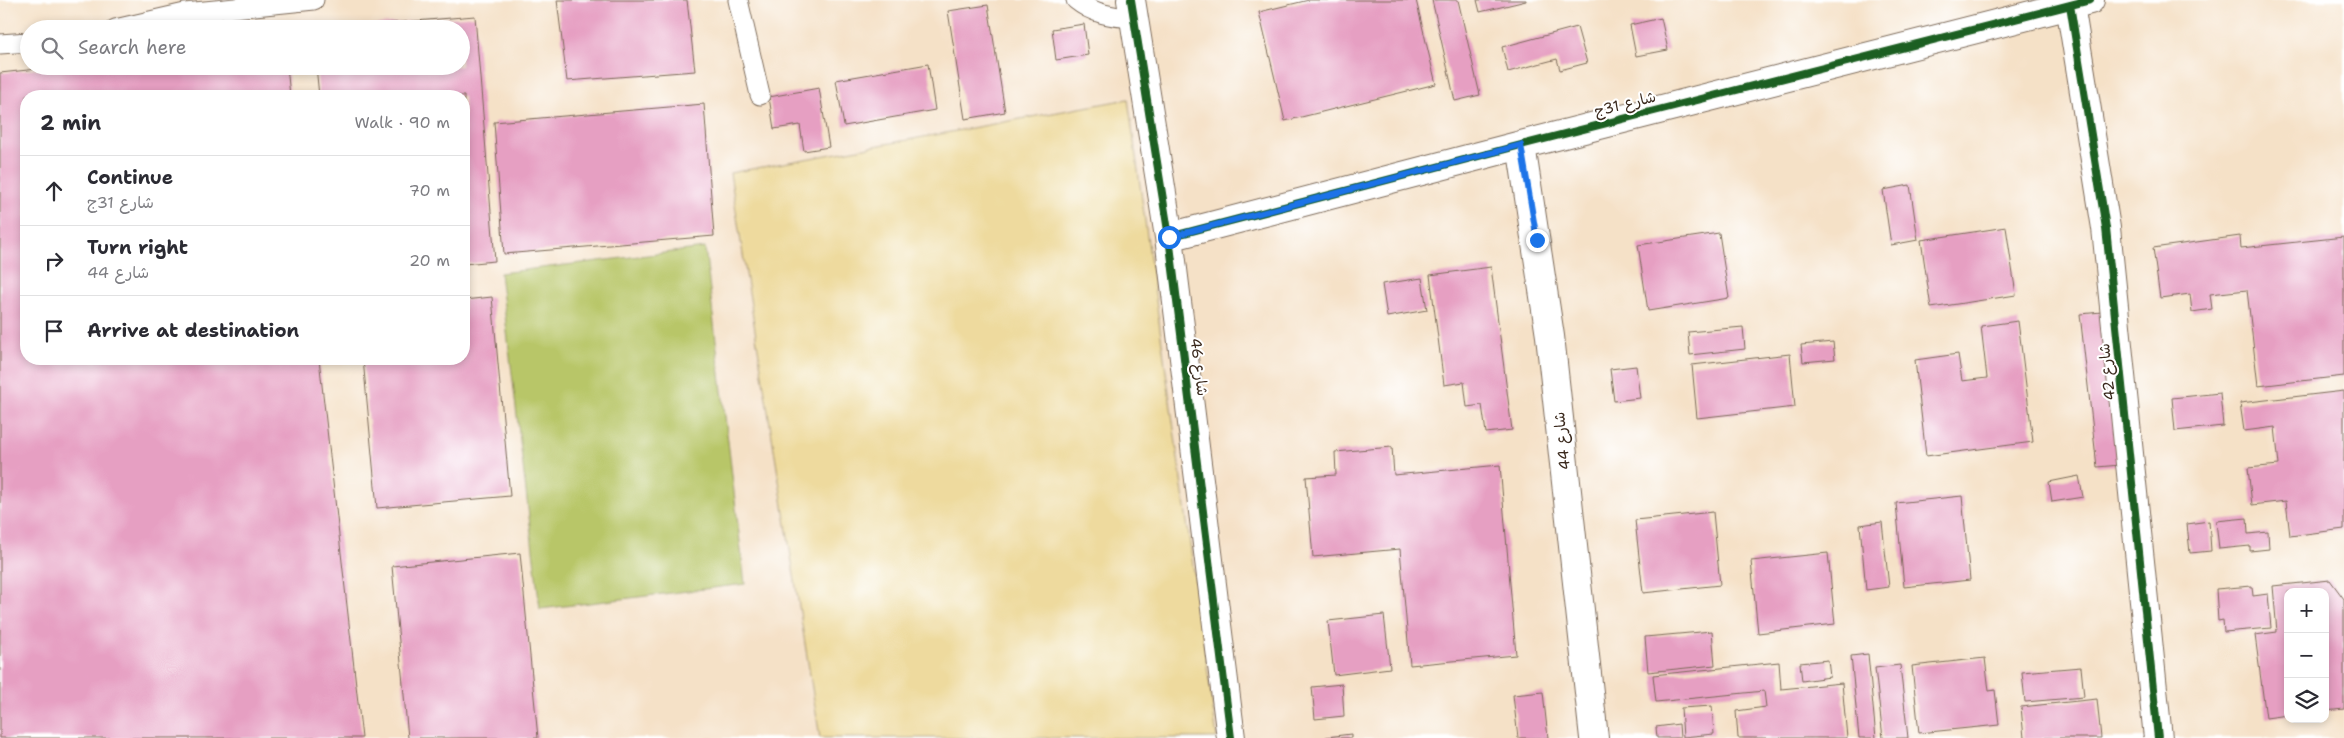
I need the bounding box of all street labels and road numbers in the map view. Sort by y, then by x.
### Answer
street label: شارع 31ج [1592,87,1658,121]
street label: شارع 46 [1186,337,1212,397]
street label: شارع 42 [2094,342,2120,402]
street label: شارع 44 [1549,411,1575,471]

